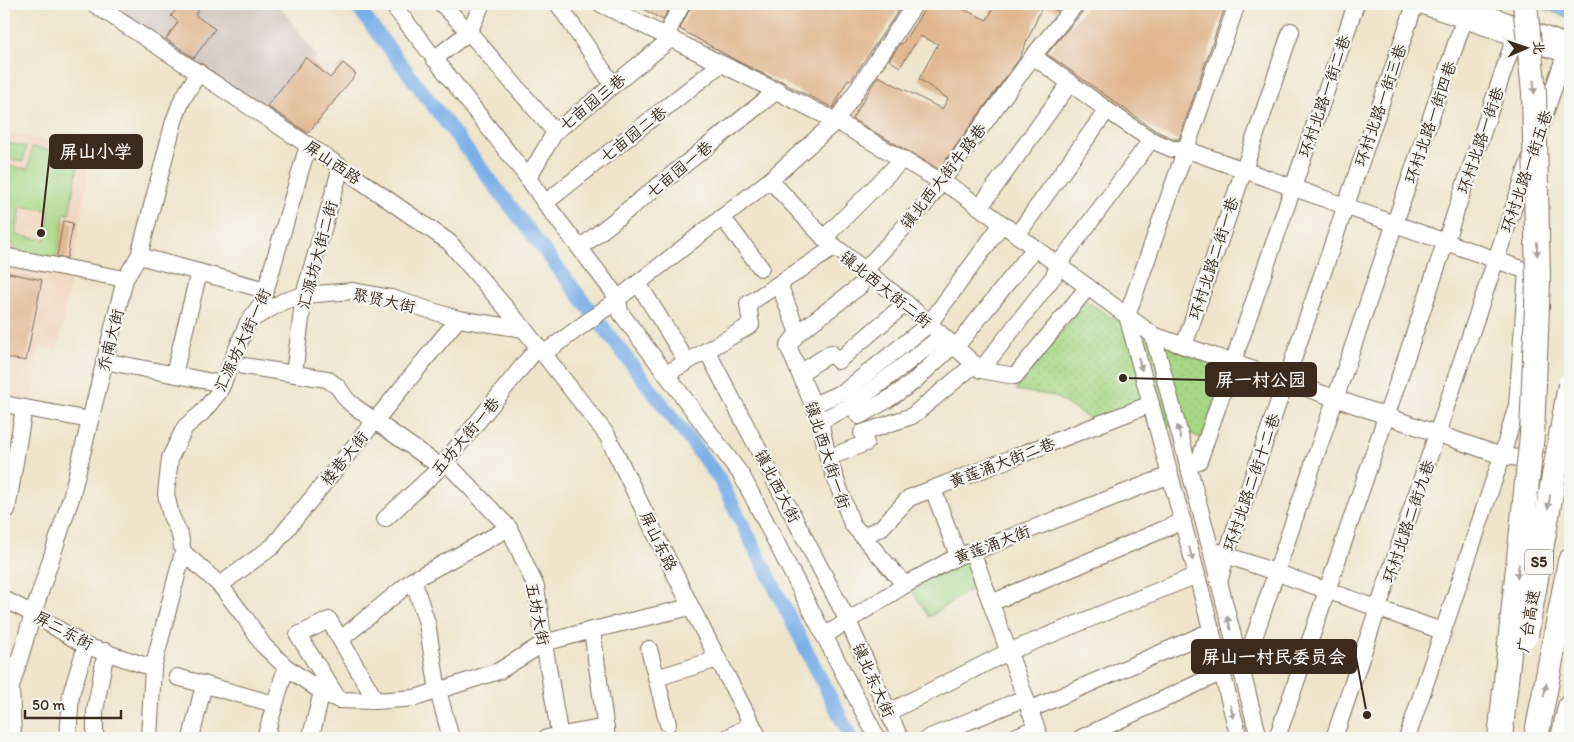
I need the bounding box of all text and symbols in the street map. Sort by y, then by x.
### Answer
north arrow [1502,22,1552,72]
street label: 环村北路一街二巷 [1295,33,1354,160]
text: 北 [1530,40,1547,55]
street label: 环村北路一街三巷 [1351,42,1410,169]
street label: 环村北路一街四巷 [1401,59,1460,186]
street label: 七亩园三巷 [555,70,629,135]
one-way arrow [1530,79,1538,95]
street label: 环村北路一街巷 [1453,84,1508,196]
street label: 七亩园二巷 [596,102,671,167]
street label: 环村北路一街五巷 [1497,108,1556,235]
street label: 镇北西大街牛路巷 [897,120,990,233]
callout: 屏山小学 [50,135,142,168]
street label: 屏山西路 [301,137,365,188]
street label: 七亩园一巷 [642,137,716,202]
text: 屏山小学 [60,141,132,163]
street label: 环村北路二街一巷 [1185,194,1242,322]
street label: 汇源坊大街二街 [294,199,341,312]
one-way arrow [1534,242,1542,258]
street label: 镇北西大街二街 [836,247,935,332]
street label: 汇源坊大街一街 [210,285,275,395]
street label: 聚贤大街 [351,285,417,316]
street label: 乔南大街 [94,307,127,373]
one-way arrow [1136,356,1144,371]
callout: 屏一村公园 [1206,363,1316,396]
text: 屏一村公园 [1216,369,1306,391]
street label: 五坊大街一巷 [427,393,504,479]
street label: 镇北西大街一街 [801,399,854,511]
street label: 环村北路二街十二巷 [1219,411,1284,553]
one-way arrow [1175,425,1183,440]
street label: 楼巷大街 [317,427,372,489]
street label: 黄莲涌大街二巷 [946,434,1058,491]
street label: 镇北西大街 [751,446,804,526]
street label: 环村北路二街九巷 [1379,458,1438,585]
one-way arrow [1545,495,1553,511]
street label: 屏山东路 [636,508,681,574]
street label: 黄莲涌大街 [951,521,1033,568]
one-way arrow [1188,547,1196,562]
road number: S5 [1525,550,1553,574]
one-way arrow [1514,563,1522,579]
street label: 五坊大街 [522,581,553,647]
street label: 广台高速 [1514,588,1543,654]
street label: 屏二东街 [31,607,96,654]
one-way arrow [1225,616,1233,631]
street label: 镇北东大街 [849,640,898,721]
callout: 屏山一村民委员会 [1192,640,1356,673]
text: 屏山一村民委员会 [1202,646,1346,668]
one-way arrow [1541,683,1549,698]
scale bar [25,687,121,719]
text: 50 m [32,696,65,714]
one-way arrow [1228,704,1236,719]

